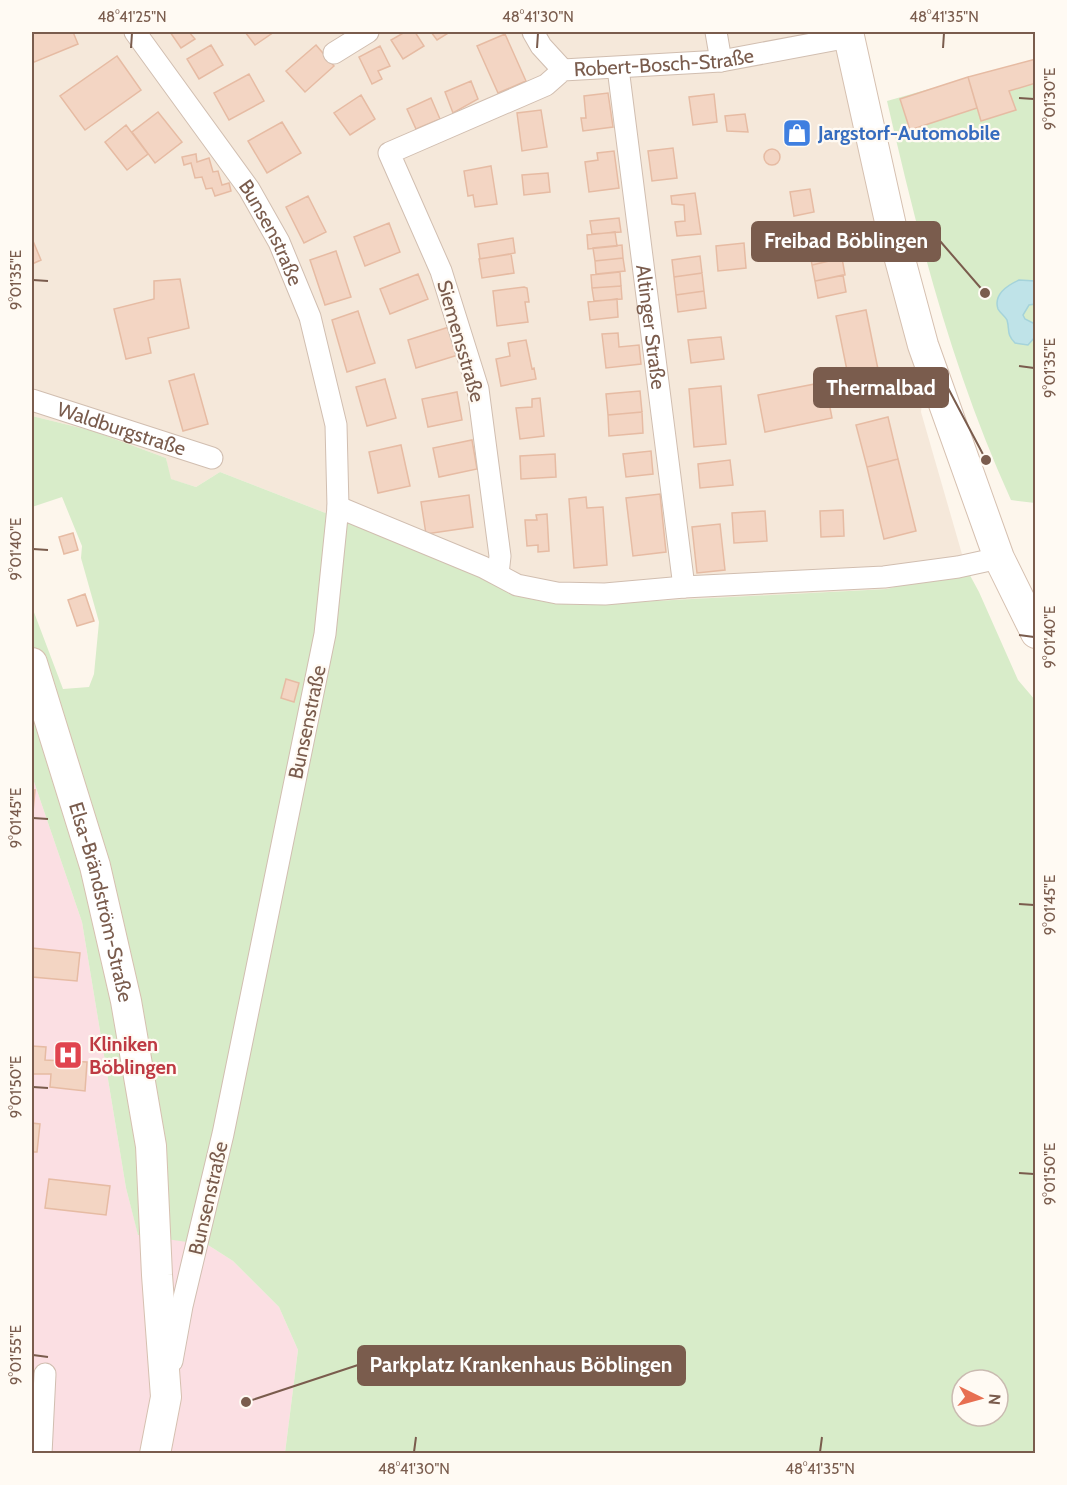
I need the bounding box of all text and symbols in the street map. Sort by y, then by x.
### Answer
text: 48°41'25"N [97,8,167,26]
text: 48°41'30"N [502,8,574,26]
text: 48°41'35"N [909,8,979,26]
street label: Robert-Bosch-Straße [573,43,756,81]
text: 9°01'30"E [1041,68,1059,130]
shop icon: Jargstorf-Automobile [781,117,813,149]
place label: Jargstorf-Automobile [817,121,1000,145]
street label: Bunsenstraße [234,175,308,289]
callout: Freibad Böblingen [752,222,940,261]
text: Freibad Böblingen [764,228,928,253]
text: 9°01'35"E [7,250,25,310]
street label: Altinger Straße [631,263,671,391]
street label: Siemensstraße [432,277,490,405]
text: 9°01'35"E [1041,338,1059,398]
callout: Thermalbad [814,368,948,407]
text: Thermalbad [826,375,936,400]
street label: Waldburgstraße [54,397,189,461]
text: 9°01'40"E [7,518,25,580]
text: 9°01'40"E [1041,606,1059,668]
street label: Bunsenstraße [283,663,331,781]
text: 9°01'45"E [7,788,25,848]
street label: Elsa-Brändström-Straße [64,799,138,1004]
text: 9°01'45"E [1041,875,1059,935]
place label: Kliniken Böblingen [89,1032,177,1079]
hospital icon: Kliniken Böblingen [52,1039,84,1071]
text: 9°01'50"E [7,1056,25,1118]
street label: Bunsenstraße [183,1139,233,1257]
text: 9°01'50"E [1041,1143,1059,1205]
text: 9°01'55"E [7,1325,25,1385]
callout: Parkplatz Krankenhaus Böblingen [358,1346,685,1385]
text: Parkplatz Krankenhaus Böblingen [370,1352,672,1377]
north arrow [950,1368,1010,1428]
text: N [984,1393,1004,1406]
text: 48°41'30"N [378,1460,450,1478]
text: 48°41'35"N [785,1460,855,1478]

